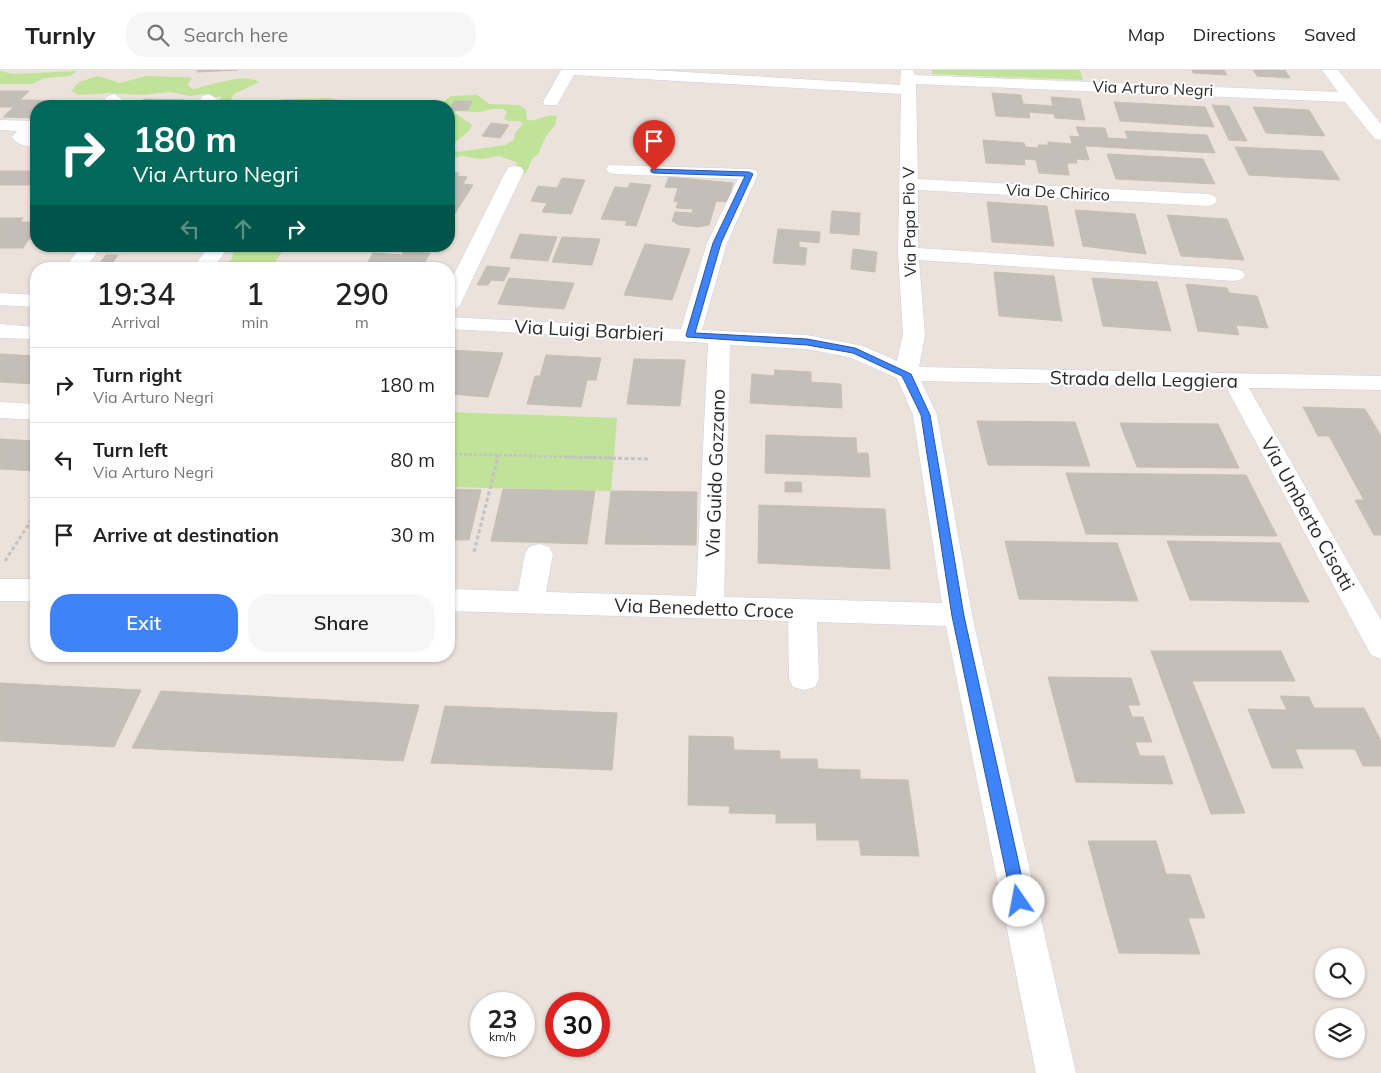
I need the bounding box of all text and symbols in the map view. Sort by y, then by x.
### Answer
search box [126,12,476,57]
text: Turnly [25,20,96,50]
icon: search [144,21,172,49]
text: Search here [184,23,288,47]
text: Map [1128,23,1165,46]
text: Directions [1193,23,1276,46]
text: Saved [1304,23,1356,46]
street label: Via Arturo Negri [1092,76,1214,100]
text: 180 m [133,117,237,161]
icon: right [50,120,115,185]
pin [633,120,675,171]
icon: arrive [640,127,668,155]
text: Via Arturo Negri [133,160,299,188]
street label: Via Papa Pio V [898,166,920,277]
street label: Via De Chirico [1005,179,1111,205]
icon: left [176,215,204,243]
icon: ahead [229,215,257,243]
icon: right [282,215,310,243]
text: 19:34 [96,275,175,313]
text: 1 [246,275,264,313]
text: 290 [335,275,389,313]
text: Arrival [111,312,160,332]
text: min [241,312,269,332]
text: m [355,312,369,332]
street label: Via Luigi Barbieri [514,314,664,346]
text: Turn right [93,363,182,387]
street label: Strada della Leggiera [1050,365,1238,393]
icon: right [50,371,78,399]
text: 180 m [379,373,435,397]
text: Via Arturo Negri [93,387,214,407]
street label: Via Guido Gozzano [700,388,730,558]
street label: Via Umberto Cisotti [1256,433,1360,595]
text: Turn left [93,438,168,462]
icon: left [50,446,78,474]
text: 80 m [391,448,435,472]
text: Via Arturo Negri [93,462,214,482]
icon: arrive [50,521,78,549]
text: Arrive at destination [93,523,279,547]
text: 30 m [391,523,435,547]
street label: Via Benedetto Croce [614,593,794,623]
button: Exit [50,594,238,652]
button: Share [248,594,435,652]
position arrow [992,874,1044,926]
map controls [1315,948,1365,1058]
button: search [1315,948,1365,998]
speed limit sign: 30 [545,992,610,1057]
text: 23 [487,1003,518,1034]
button: layers [1315,1008,1365,1058]
text: km/h [489,1029,516,1044]

